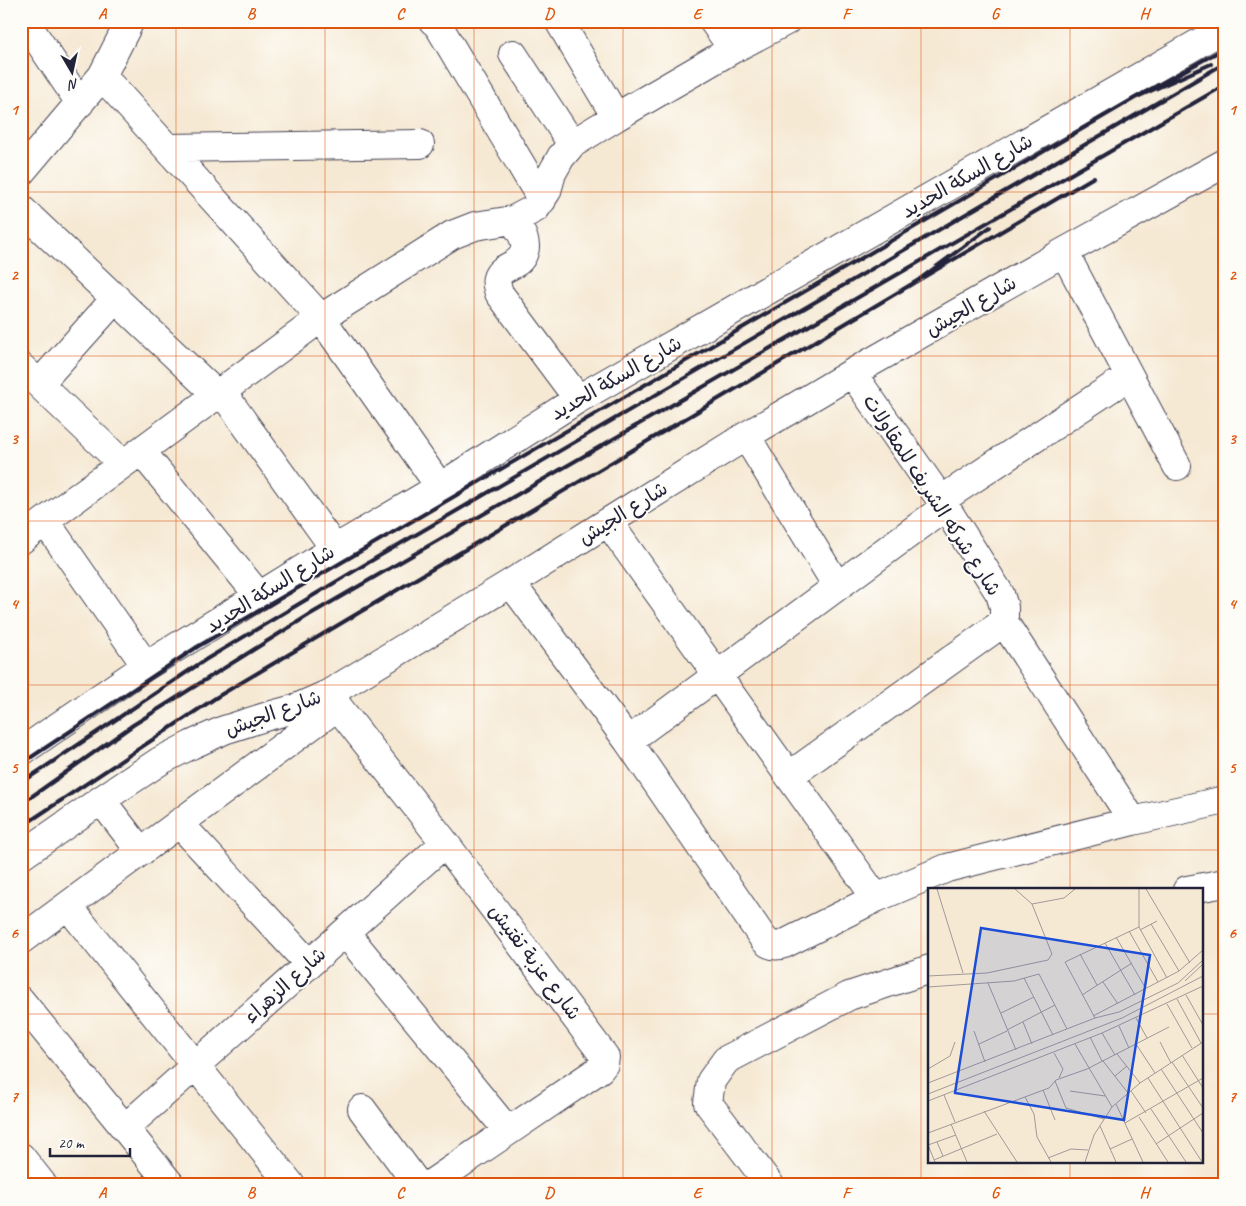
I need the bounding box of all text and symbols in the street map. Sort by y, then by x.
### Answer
text: A [98,4,108,24]
text: B [247,4,257,24]
text: C [396,4,406,24]
text: D [544,4,555,24]
text: E [693,4,704,24]
text: F [842,4,853,24]
text: G [991,4,1001,24]
text: H [1139,4,1151,24]
north arrow [48,48,98,98]
text: N [66,75,80,94]
text: 1 [10,100,19,120]
text: 1 [1228,100,1237,120]
street label: شارع السكة الحديد [897,128,1038,225]
text: 2 [10,265,19,285]
text: 2 [1228,265,1237,285]
street label: شارع الجيش [921,270,1021,343]
street label: شارع السكة الحديد [546,330,687,427]
street label: شارع شركه الشريف للمقاولات [857,390,1007,601]
text: 3 [10,429,19,449]
text: 3 [1228,429,1237,449]
street label: شارع الجيش [574,476,673,551]
street label: شارع السكة الحديد [201,539,340,640]
text: 4 [10,594,19,614]
text: 4 [1228,594,1237,614]
street label: شارع الجيش [221,684,325,743]
text: 5 [11,758,20,778]
text: 5 [1229,758,1238,778]
inset map [928,888,1204,1164]
street label: شارع عزبة تفتيش [483,899,587,1025]
text: 6 [10,923,19,943]
text: 6 [1228,923,1237,943]
street label: شارع الزهراء [239,942,332,1029]
text: 7 [10,1087,19,1107]
text: 7 [1228,1087,1237,1107]
scale bar [50,1126,130,1158]
text: 20 m [58,1134,85,1153]
text: A [98,1183,108,1203]
text: B [247,1183,257,1203]
text: C [396,1183,406,1203]
text: D [544,1183,555,1203]
text: E [693,1183,704,1203]
text: F [842,1183,853,1203]
text: G [991,1183,1001,1203]
text: H [1139,1183,1151,1203]

